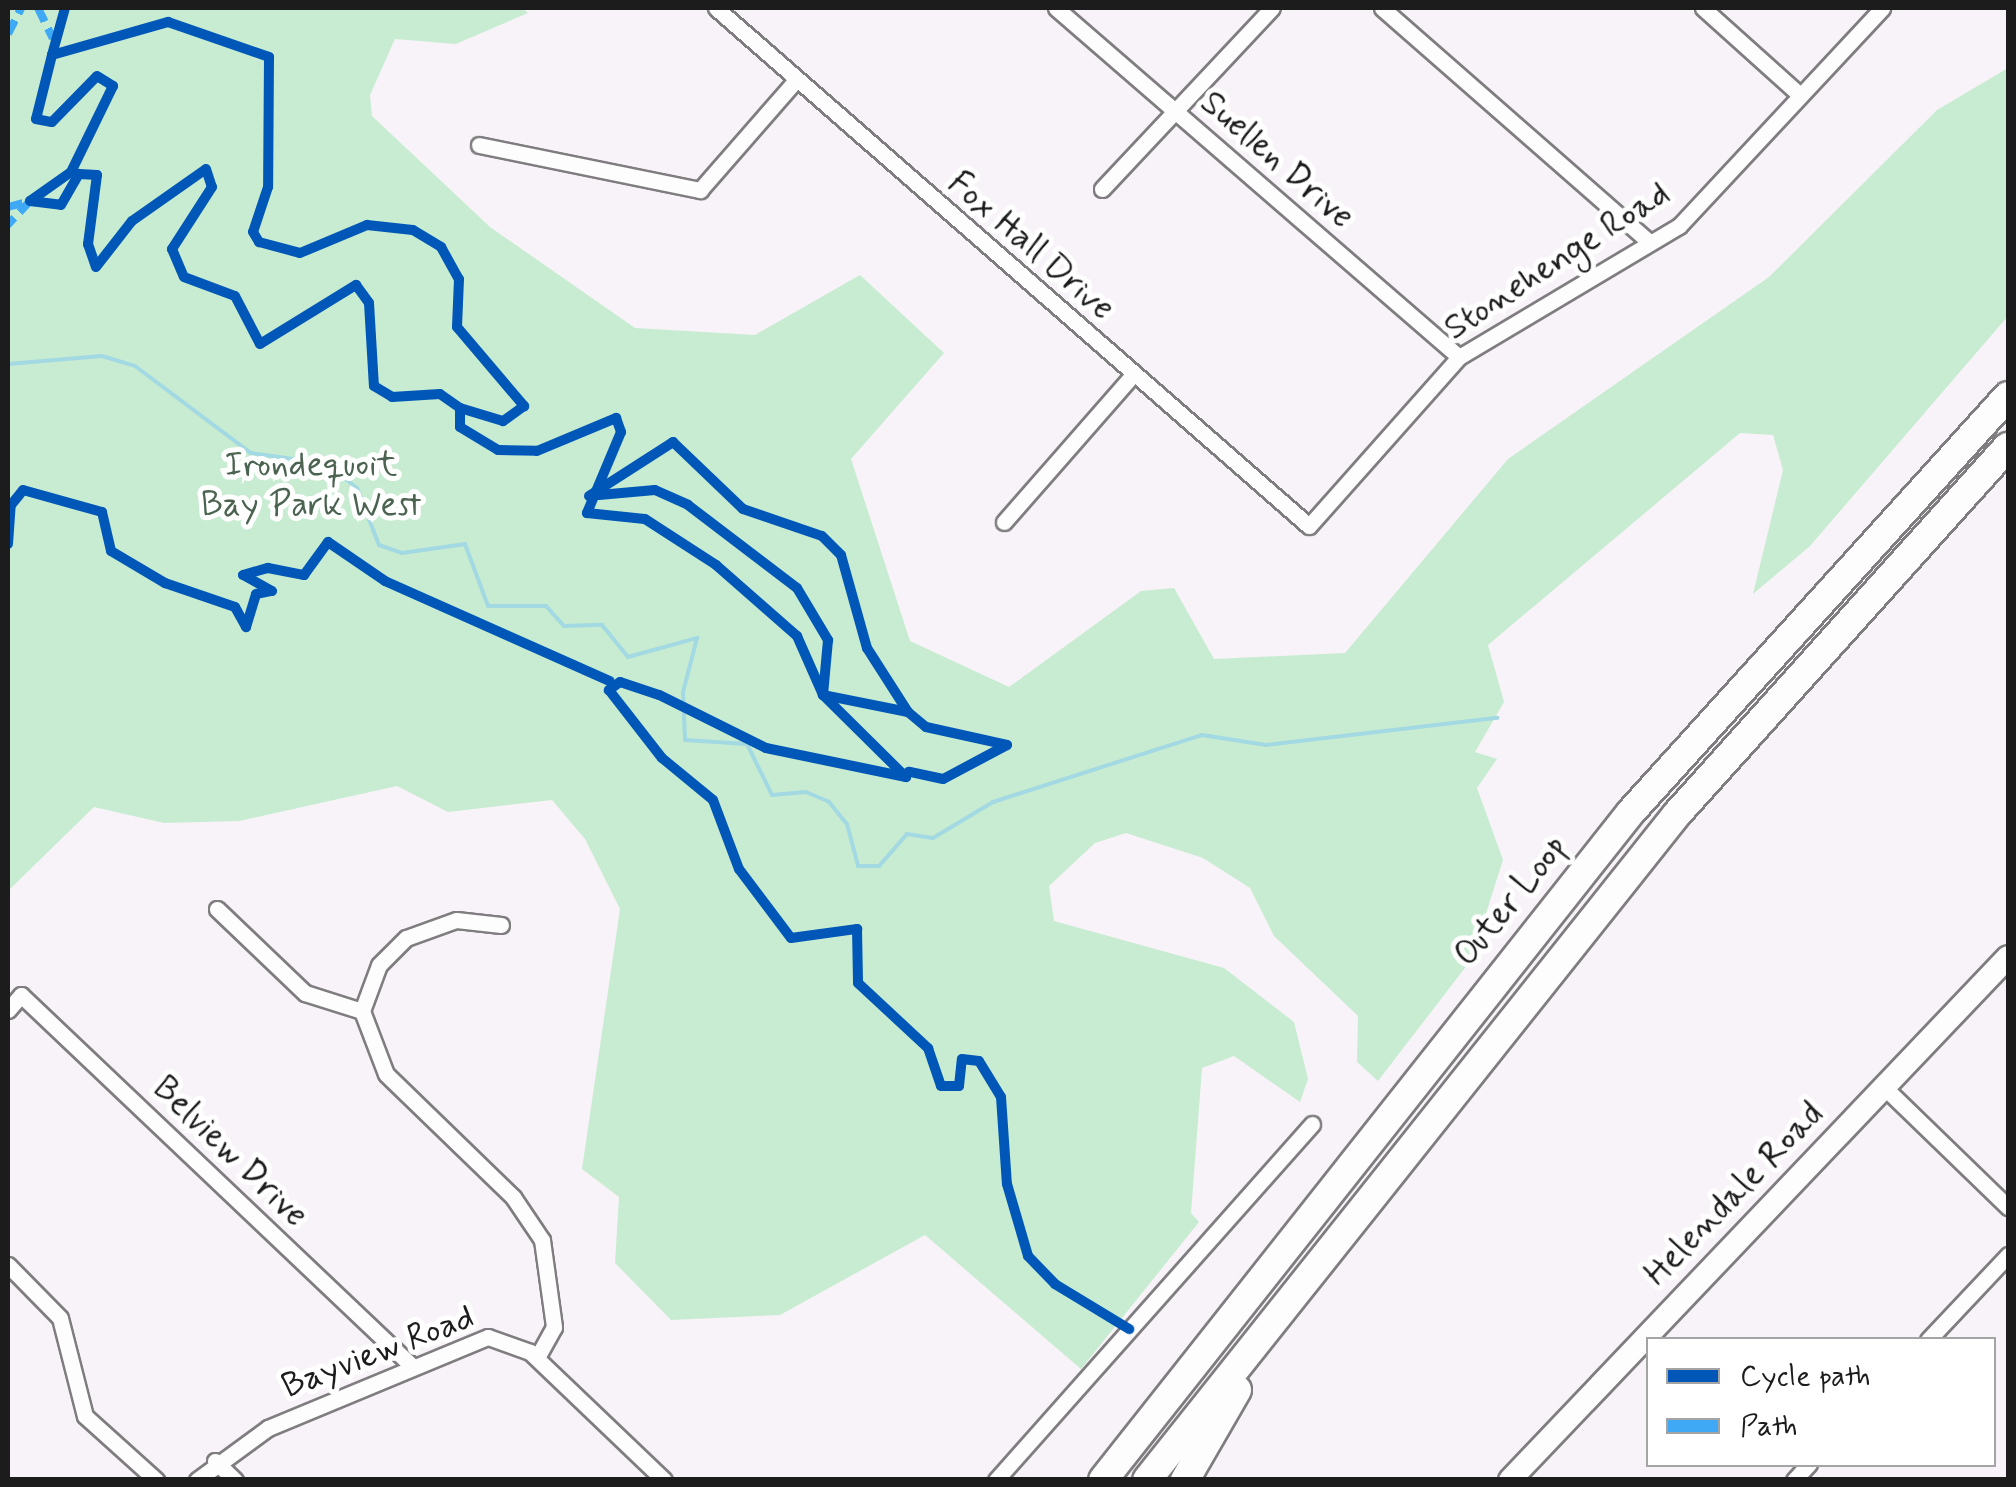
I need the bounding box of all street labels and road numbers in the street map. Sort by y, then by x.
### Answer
street label: Suellen Drive [1193,83,1361,237]
street label: Fox Hall Drive [940,163,1122,329]
street label: Stonehenge Road [1438,173,1676,349]
street label: Outer Loop [1445,826,1577,976]
street label: Belview Drive [144,1068,316,1236]
street label: Helendale Road [1637,1095,1831,1293]
street label: Bayview Road [276,1296,480,1408]

